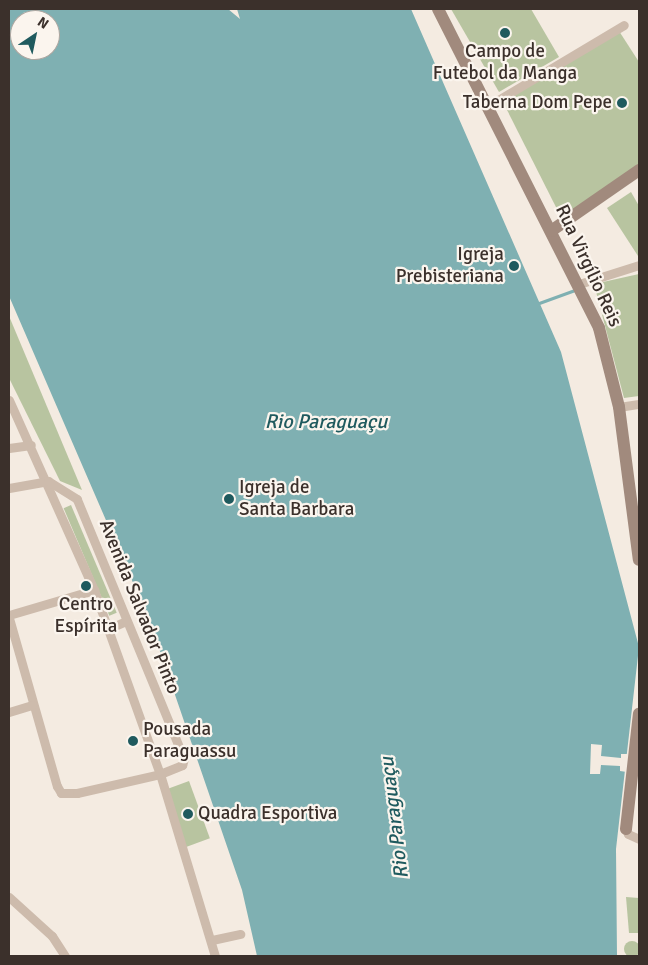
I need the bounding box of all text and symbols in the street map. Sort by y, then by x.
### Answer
north arrow [10,10,60,60]
text: N [34,13,52,33]
marker: Campo de Futebol da Manga [499,27,511,39]
place label: Campo de Futebol da Manga [433,41,577,85]
place label: Taberna Dom Pepe [463,92,612,114]
marker: Taberna Dom Pepe [616,97,628,109]
street label: Rua Virgílio Reis [550,201,626,331]
place label: Igreja Prebisteriana [396,244,504,288]
marker: Igreja Prebisteriana [508,260,520,272]
water label: Rio Paraguaçu [265,409,387,433]
place label: Igreja de Santa Barbara [239,477,354,521]
marker: Igreja de Santa Barbara [223,493,235,505]
street label: Avenida Salvador Pinto [94,516,184,698]
marker: Centro Espírita [80,580,92,592]
place label: Centro Espírita [55,594,117,638]
place label: Pousada Paraguassu [143,719,236,763]
marker: Pousada Paraguassu [127,735,139,747]
water label: Rio Paraguaçu [375,756,413,880]
place label: Quadra Esportiva [198,803,337,825]
marker: Quadra Esportiva [182,808,194,820]

